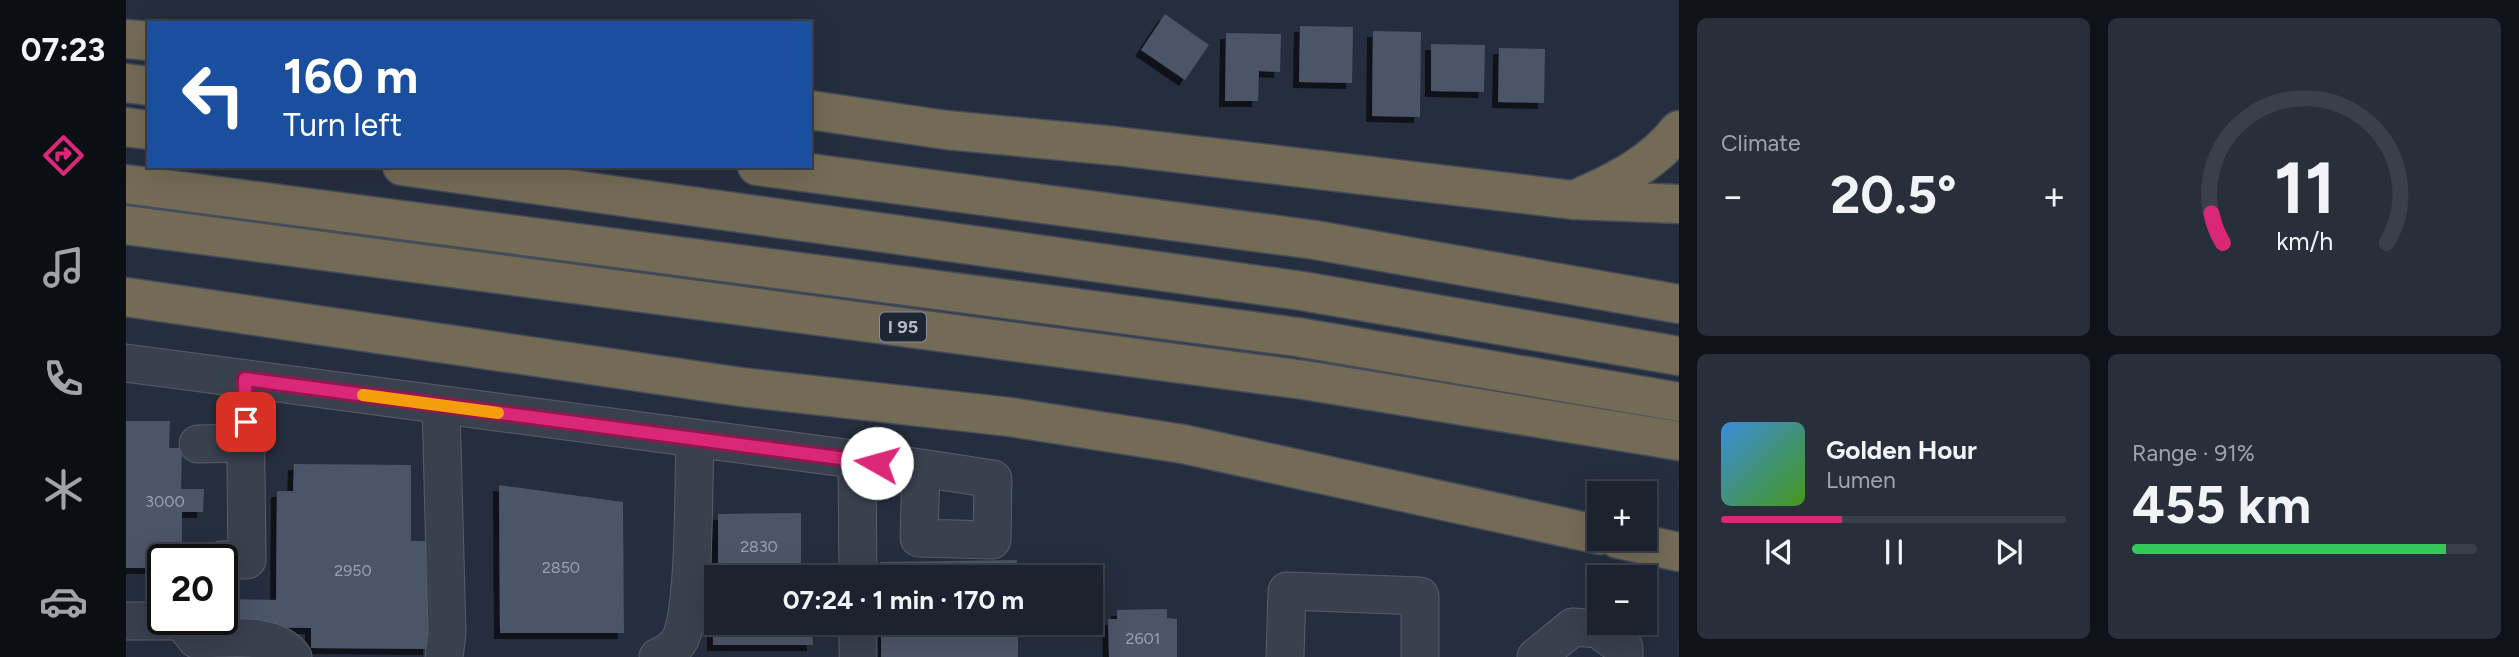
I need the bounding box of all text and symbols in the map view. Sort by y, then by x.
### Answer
text: 07:23 [21,31,105,69]
text: 160 m [283,46,418,105]
icon: left [168,49,259,140]
text: Turn left [283,106,402,144]
text: Climate [1721,129,1800,157]
icon: directions [39,131,88,180]
text: 11 [2274,144,2335,231]
text: 20.5° [1830,164,1957,226]
text: − [1721,173,1745,219]
text: + [2042,173,2066,219]
text: km/h [2276,226,2333,256]
icon: music [39,243,88,292]
road number: I 95 [880,312,926,342]
icon: phone [39,354,88,403]
pin [216,392,276,452]
icon: arrive [227,403,265,441]
position arrow [840,426,914,500]
text: Golden Hour [1826,434,1977,466]
text: Range · 91% [2132,439,2255,467]
icon: climate [39,465,88,514]
text: Lumen [1826,466,1896,494]
text: 455 km [2132,474,2311,536]
map controls [1587,481,1657,635]
button: + [1587,481,1657,551]
house number: 3000 [145,492,185,511]
icon: previous [1760,533,1798,571]
icon: pause [1875,533,1913,571]
icon: next [1990,533,2028,571]
house number: 2830 [740,537,778,556]
speed limit sign: 20 [147,544,238,635]
house number: 2850 [542,558,580,577]
house number: 2950 [334,561,372,580]
button: − [1587,565,1657,635]
icon: car [39,577,88,626]
text: 07:24 · 1 min · 170 m [783,584,1024,616]
house number: 2601 [1126,629,1160,648]

